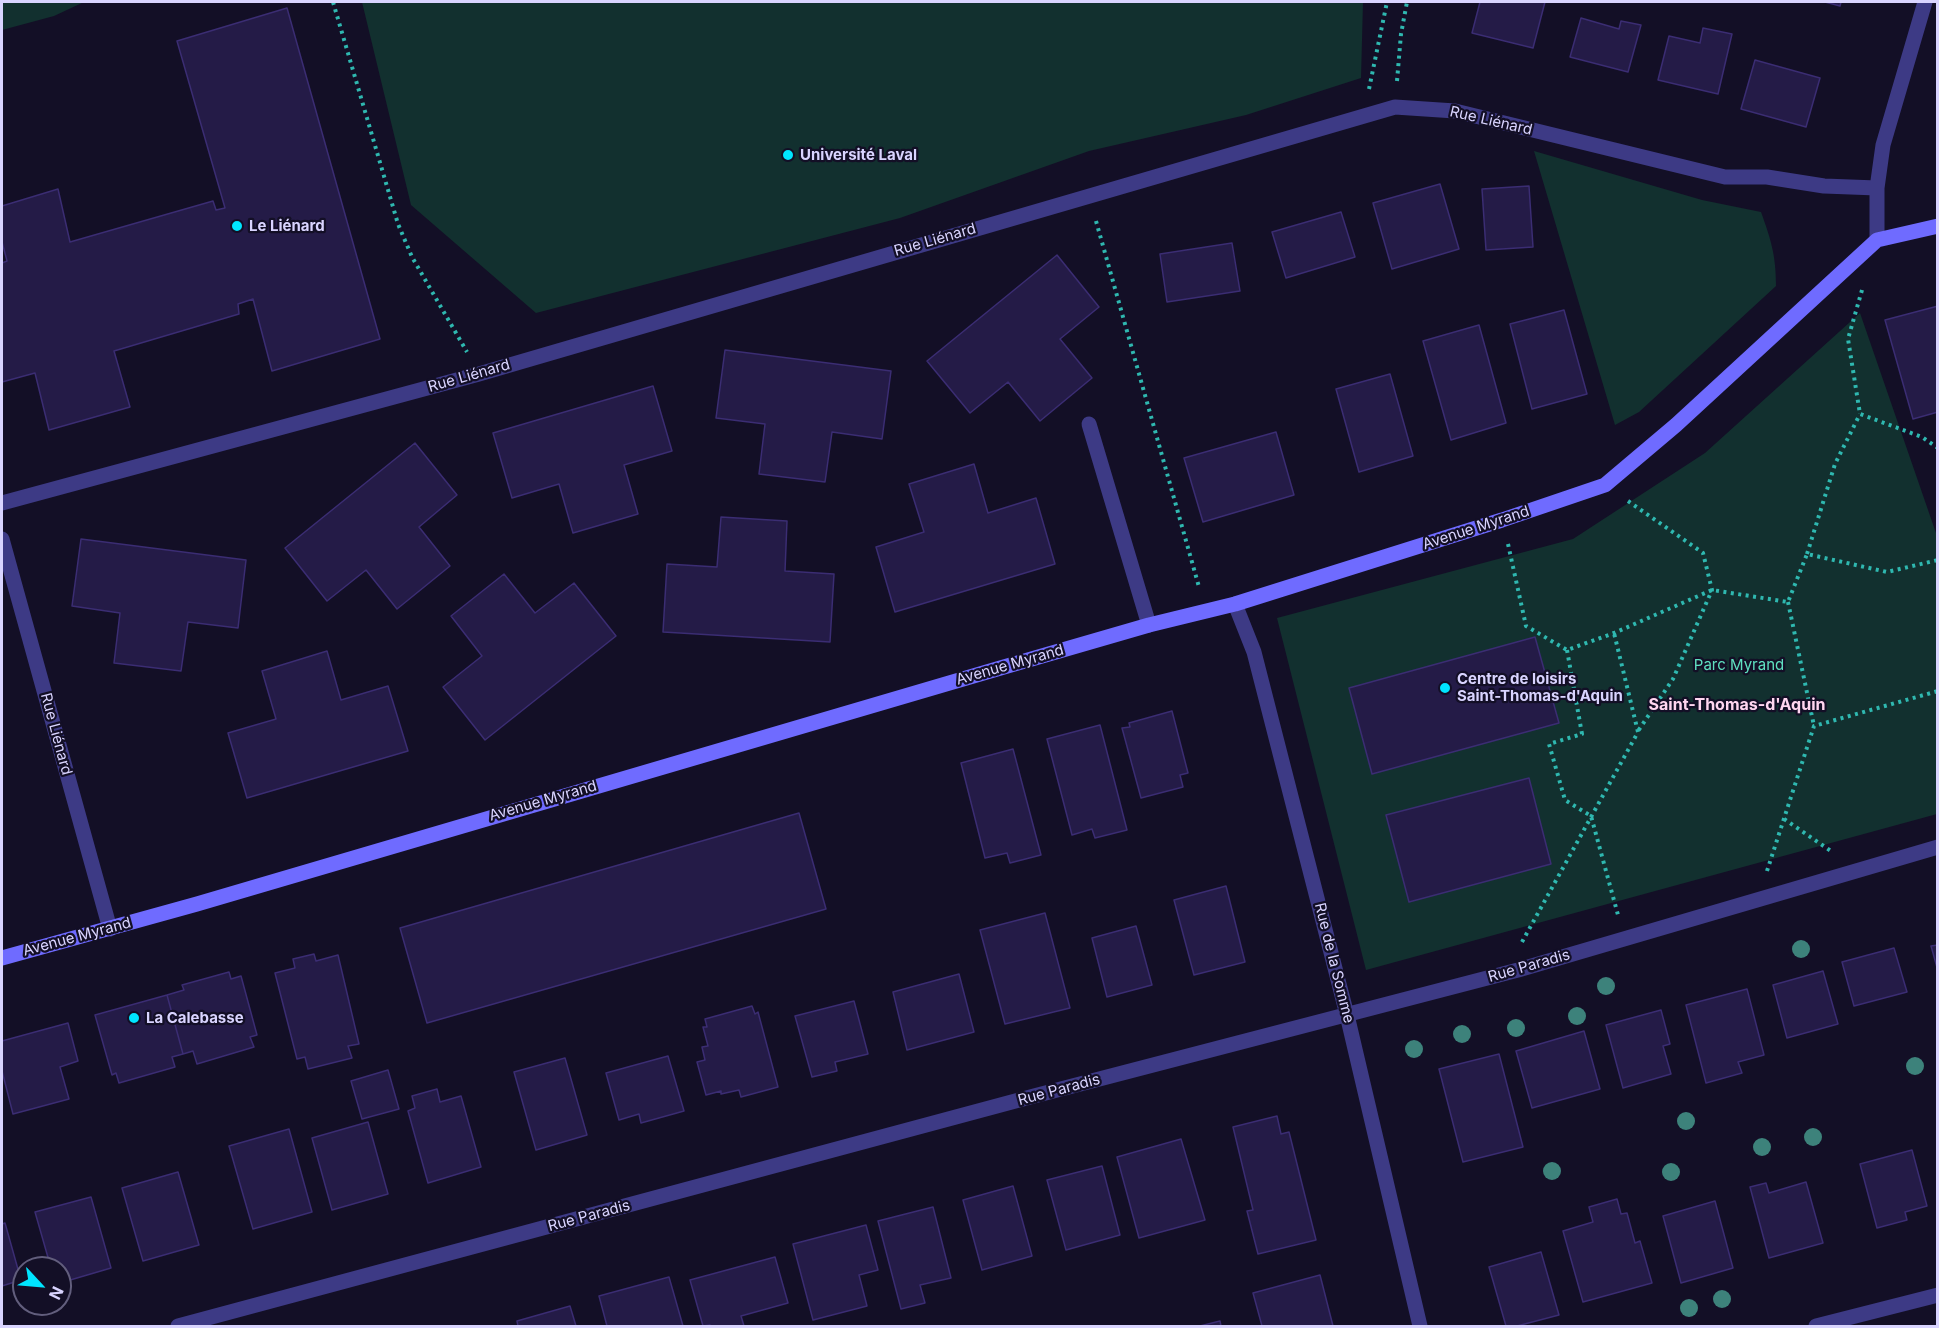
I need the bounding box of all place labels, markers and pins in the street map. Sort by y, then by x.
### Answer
place label: Université Laval [800,146,917,164]
marker: Université Laval [781,148,795,162]
place label: Le Liénard [249,217,325,235]
marker: Le Liénard [230,219,244,233]
place label: Centre de loisirs Saint-Thomas-d'Aquin [1457,670,1623,705]
marker: Centre de loisirs Saint-Thomas-d'Aquin [1438,681,1452,695]
place label: La Calebasse [146,1009,244,1027]
marker: La Calebasse [127,1011,141,1025]

